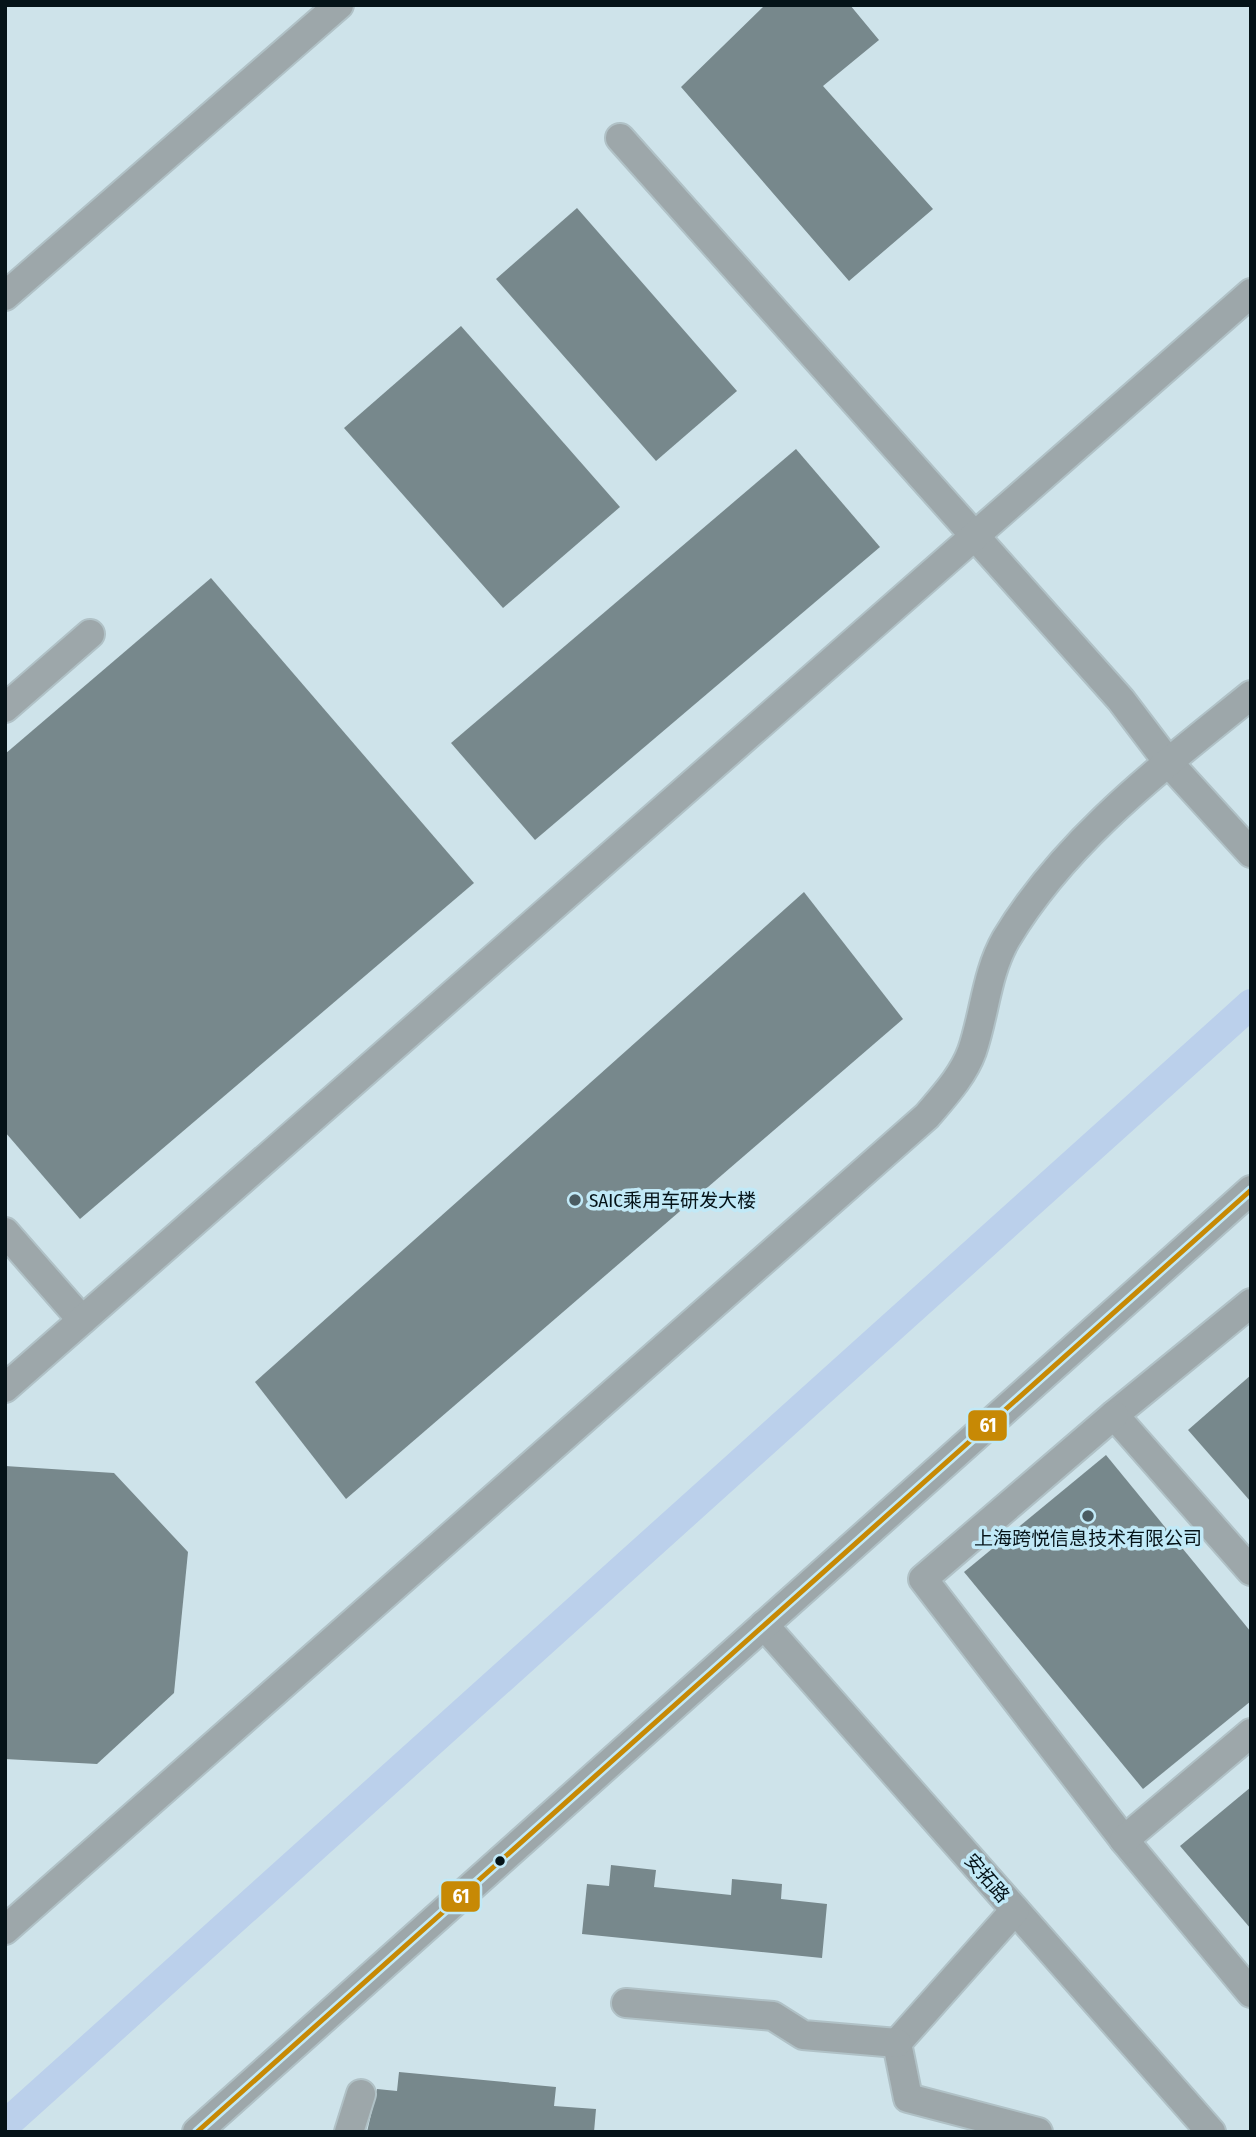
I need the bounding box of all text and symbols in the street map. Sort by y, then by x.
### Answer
place label: SAIC乘用车研发大楼 [589,1189,756,1212]
marker: SAIC乘用车研发大楼 [567,1192,583,1208]
line badge: 61 [967,1409,1008,1442]
text: 61 [979,1414,997,1437]
marker: 上海跨悦信息技术有限公司 [1080,1508,1096,1524]
place label: 上海跨悦信息技术有限公司 [974,1527,1202,1550]
street label: 安拓路 [960,1849,1014,1907]
unlabelled marker [493,1854,507,1868]
line badge: 61 [440,1880,481,1913]
text: 61 [452,1885,470,1908]

